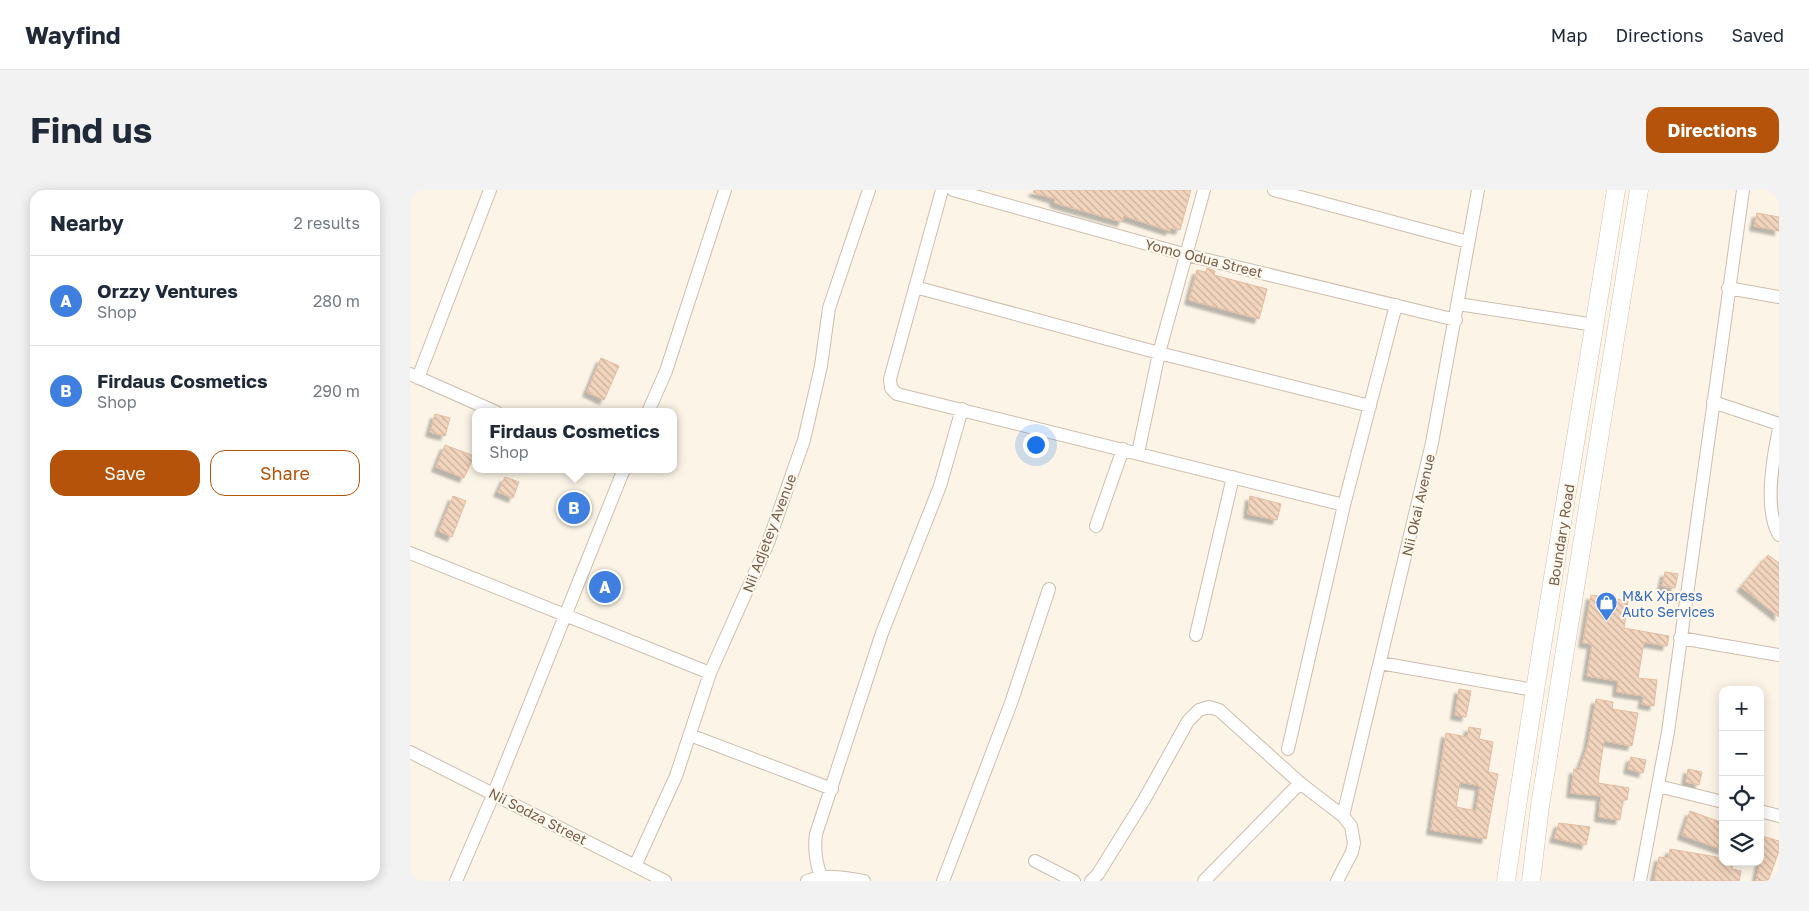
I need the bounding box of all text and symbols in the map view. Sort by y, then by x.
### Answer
text: Wayfind [25,20,121,49]
text: Map [1551,24,1587,46]
text: Directions [1615,24,1703,46]
text: Saved [1731,24,1784,46]
button: Directions [1646,107,1779,153]
text: Find us [30,109,152,151]
text: Nearby [50,210,124,236]
text: 2 results [294,213,360,233]
street label: Yomo Odua Street [1143,235,1265,281]
text: Orzzy Ventures [97,279,238,302]
text: A [60,291,72,311]
text: 280 m [313,291,360,311]
text: Shop [97,302,137,322]
text: Firdaus Cosmetics [97,369,268,392]
text: B [60,381,72,401]
text: 290 m [313,381,360,401]
text: Shop [97,392,137,412]
popup [472,408,677,473]
text: Firdaus Cosmetics [489,419,660,442]
your location [1023,432,1049,458]
text: Shop [489,442,529,462]
button: Save [50,450,200,496]
button: Share [210,450,360,496]
street label: Nii Okai Avenue [1398,452,1438,558]
street label: Nii Adjetey Avenue [739,471,799,595]
street label: Boundary Road [1545,483,1577,587]
pin: B [558,489,590,527]
pin: A [589,568,621,606]
place label: M&K Xpress Auto Services [1622,587,1715,620]
shop icon: M&K Xpress Auto Services [1594,591,1618,622]
map controls [1719,686,1764,866]
button: + [1719,686,1764,731]
button: − [1719,731,1764,776]
button: locate [1719,776,1764,821]
street label: Nii Sodza Street [486,784,590,848]
button: layers [1719,821,1764,866]

